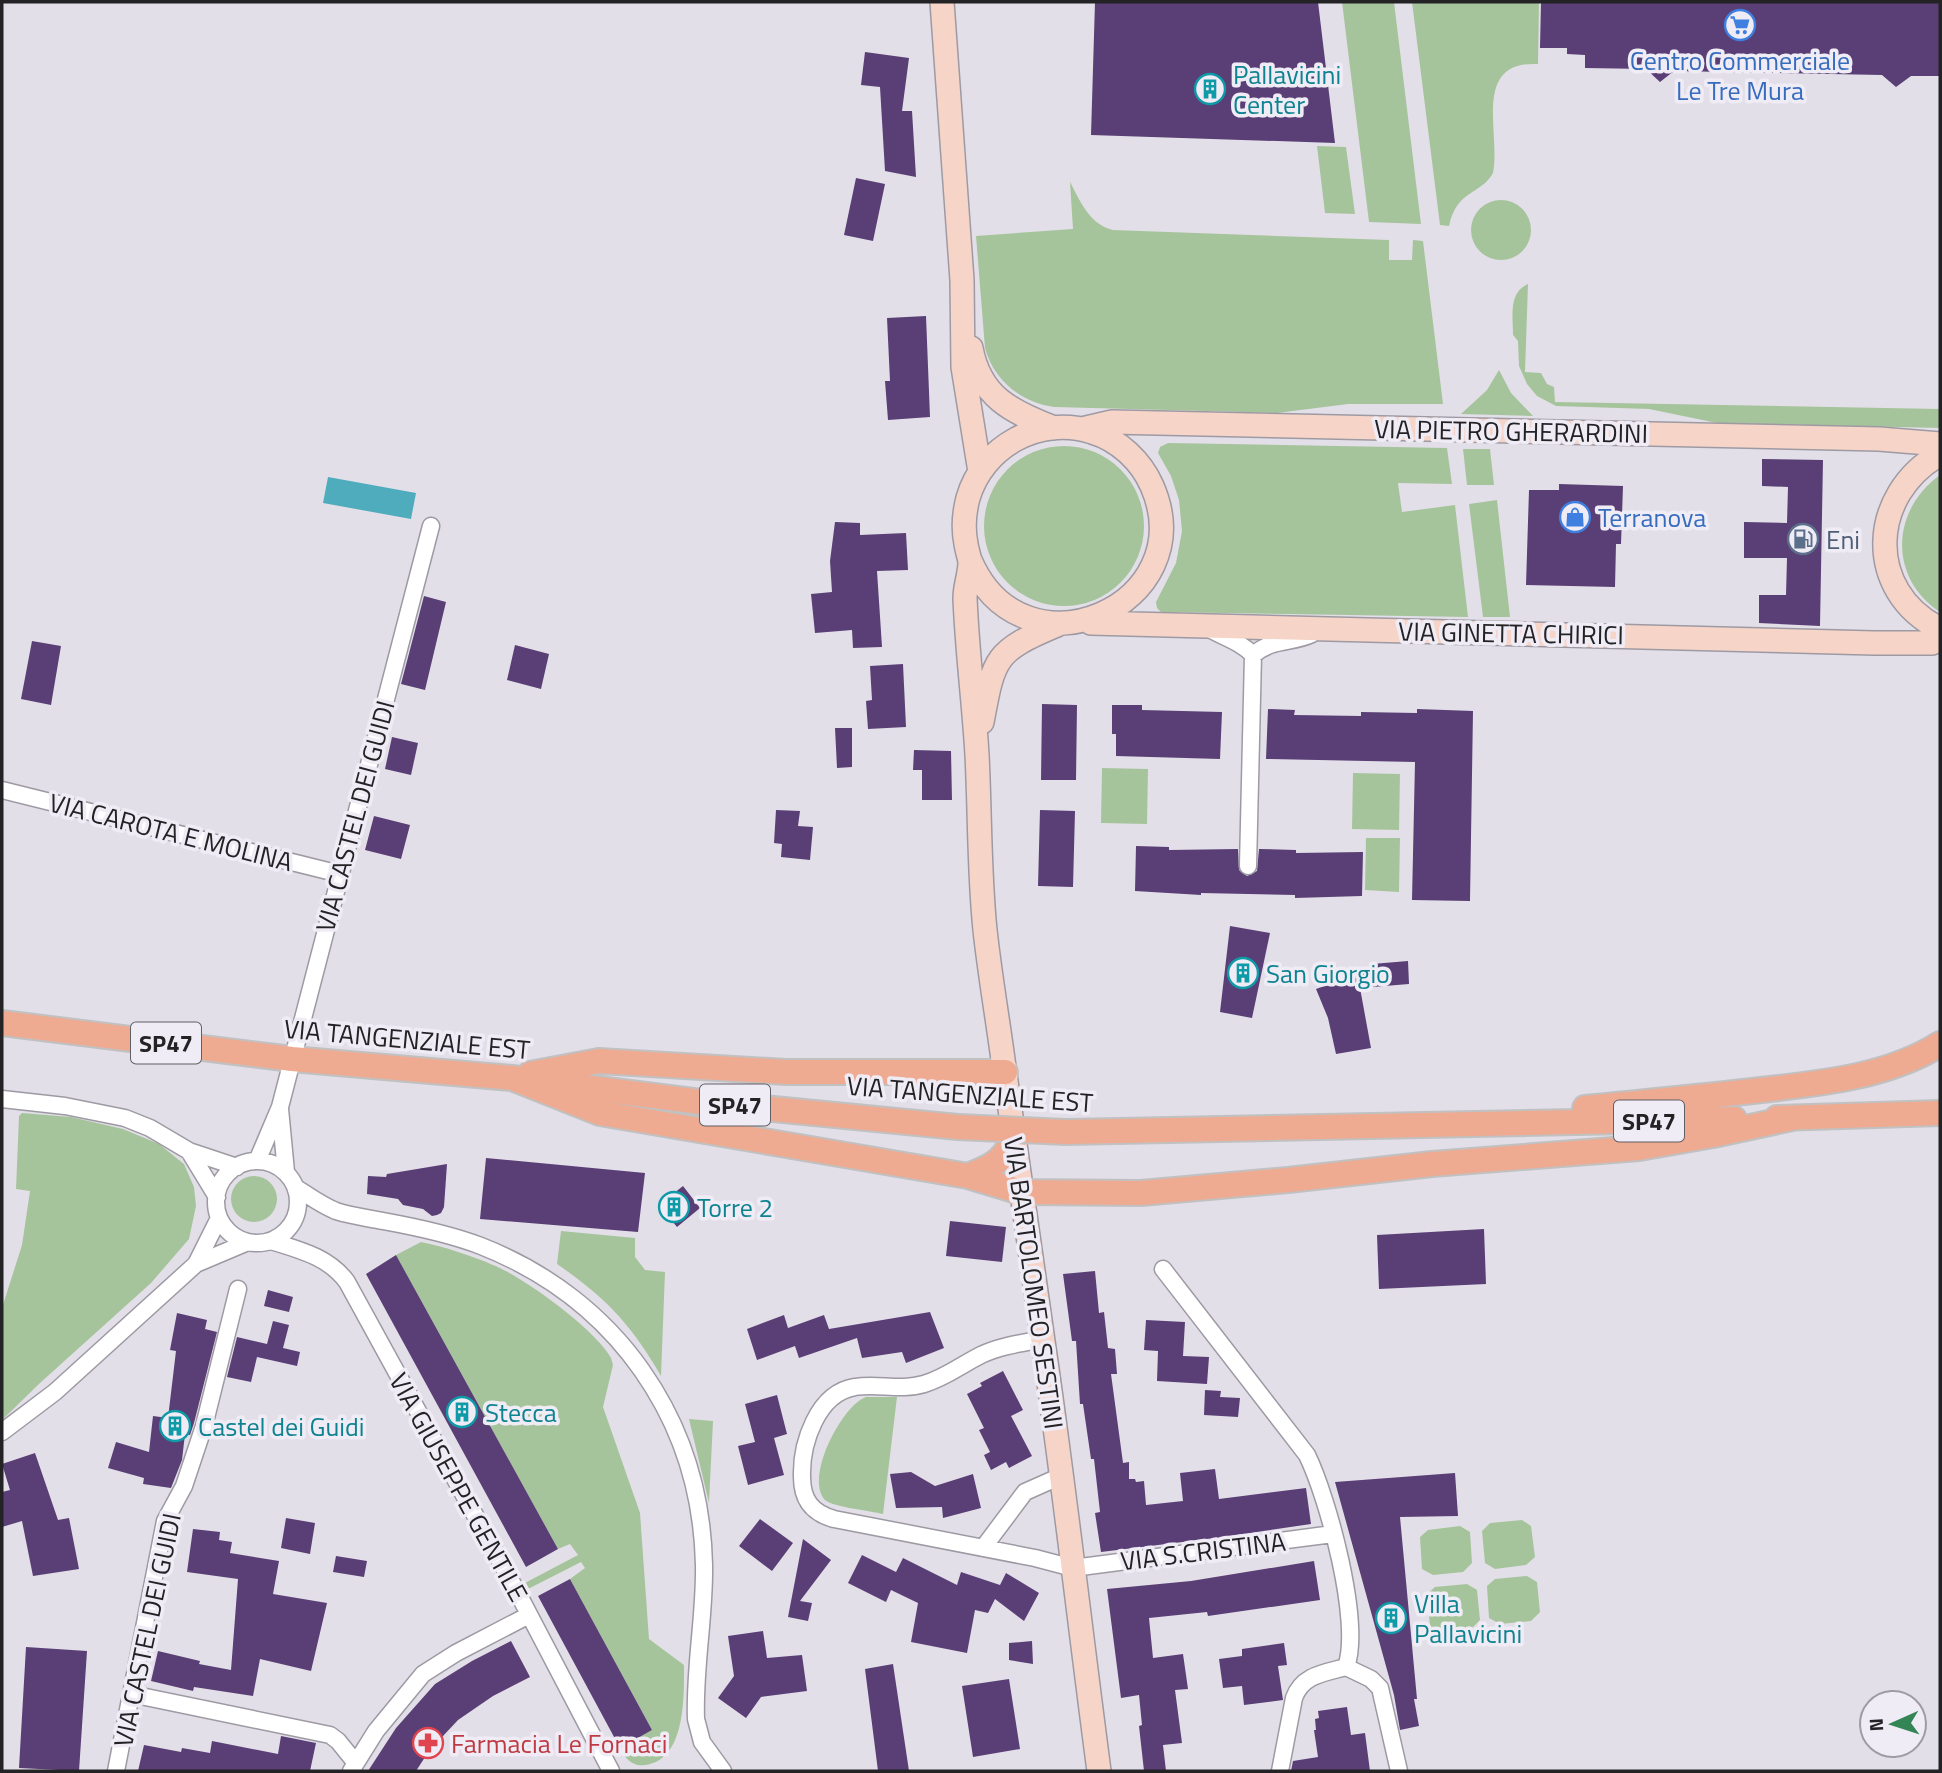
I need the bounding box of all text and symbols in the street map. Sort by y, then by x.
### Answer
supermarket icon: Centro Commerciale Le Tre Mura [1723,8,1757,42]
place label: Centro Commerciale Le Tre Mura [1630,41,1850,110]
place label: Pallavicini Center [1233,55,1341,124]
building icon: Pallavicini Center [1193,72,1227,106]
street label: VIA PIETRO GHERARDINI [1374,409,1648,453]
place label: Terranova [1598,498,1706,537]
shop icon: Terranova [1558,500,1592,534]
place label: Eni [1826,520,1860,559]
fuel station icon: Eni [1786,522,1820,556]
street label: VIA GINETTA CHIRICI [1398,612,1624,654]
street label: VIA CASTEL DEI GUIDI [305,696,405,936]
street label: VIA CAROTA E MOLINA [45,783,297,881]
place label: San Giorgio [1266,954,1390,993]
building icon: San Giorgio [1226,956,1260,990]
street label: VIA TANGENZIALE EST [282,1009,532,1069]
road number: SP47 [131,1023,201,1064]
street label: VIA TANGENZIALE EST [846,1066,1095,1122]
road number: SP47 [700,1084,770,1126]
road number: SP47 [1614,1100,1684,1142]
street label: VIA BARTOLOMEO SESTINI [994,1134,1074,1432]
place label: Torre 2 [697,1188,773,1227]
building icon: Torre 2 [657,1190,691,1224]
street label: VIA GIUSEPPE GENTILE [380,1366,538,1608]
place label: Stecca [485,1393,557,1432]
building icon: Stecca [445,1395,479,1429]
place label: Castel dei Guidi [198,1407,365,1446]
building icon: Castel dei Guidi [158,1409,192,1443]
street label: VIA CASTEL DEI GUIDI [103,1509,191,1751]
street label: VIA S.CRISTINA [1118,1522,1288,1580]
place label: Villa Pallavicini [1414,1584,1522,1653]
building icon: Villa Pallavicini [1374,1601,1408,1635]
north arrow [1858,1689,1928,1759]
text: N [1861,1718,1890,1732]
place label: Farmacia Le Fornaci [451,1724,668,1763]
pharmacy icon: Farmacia Le Fornaci [411,1726,445,1760]

